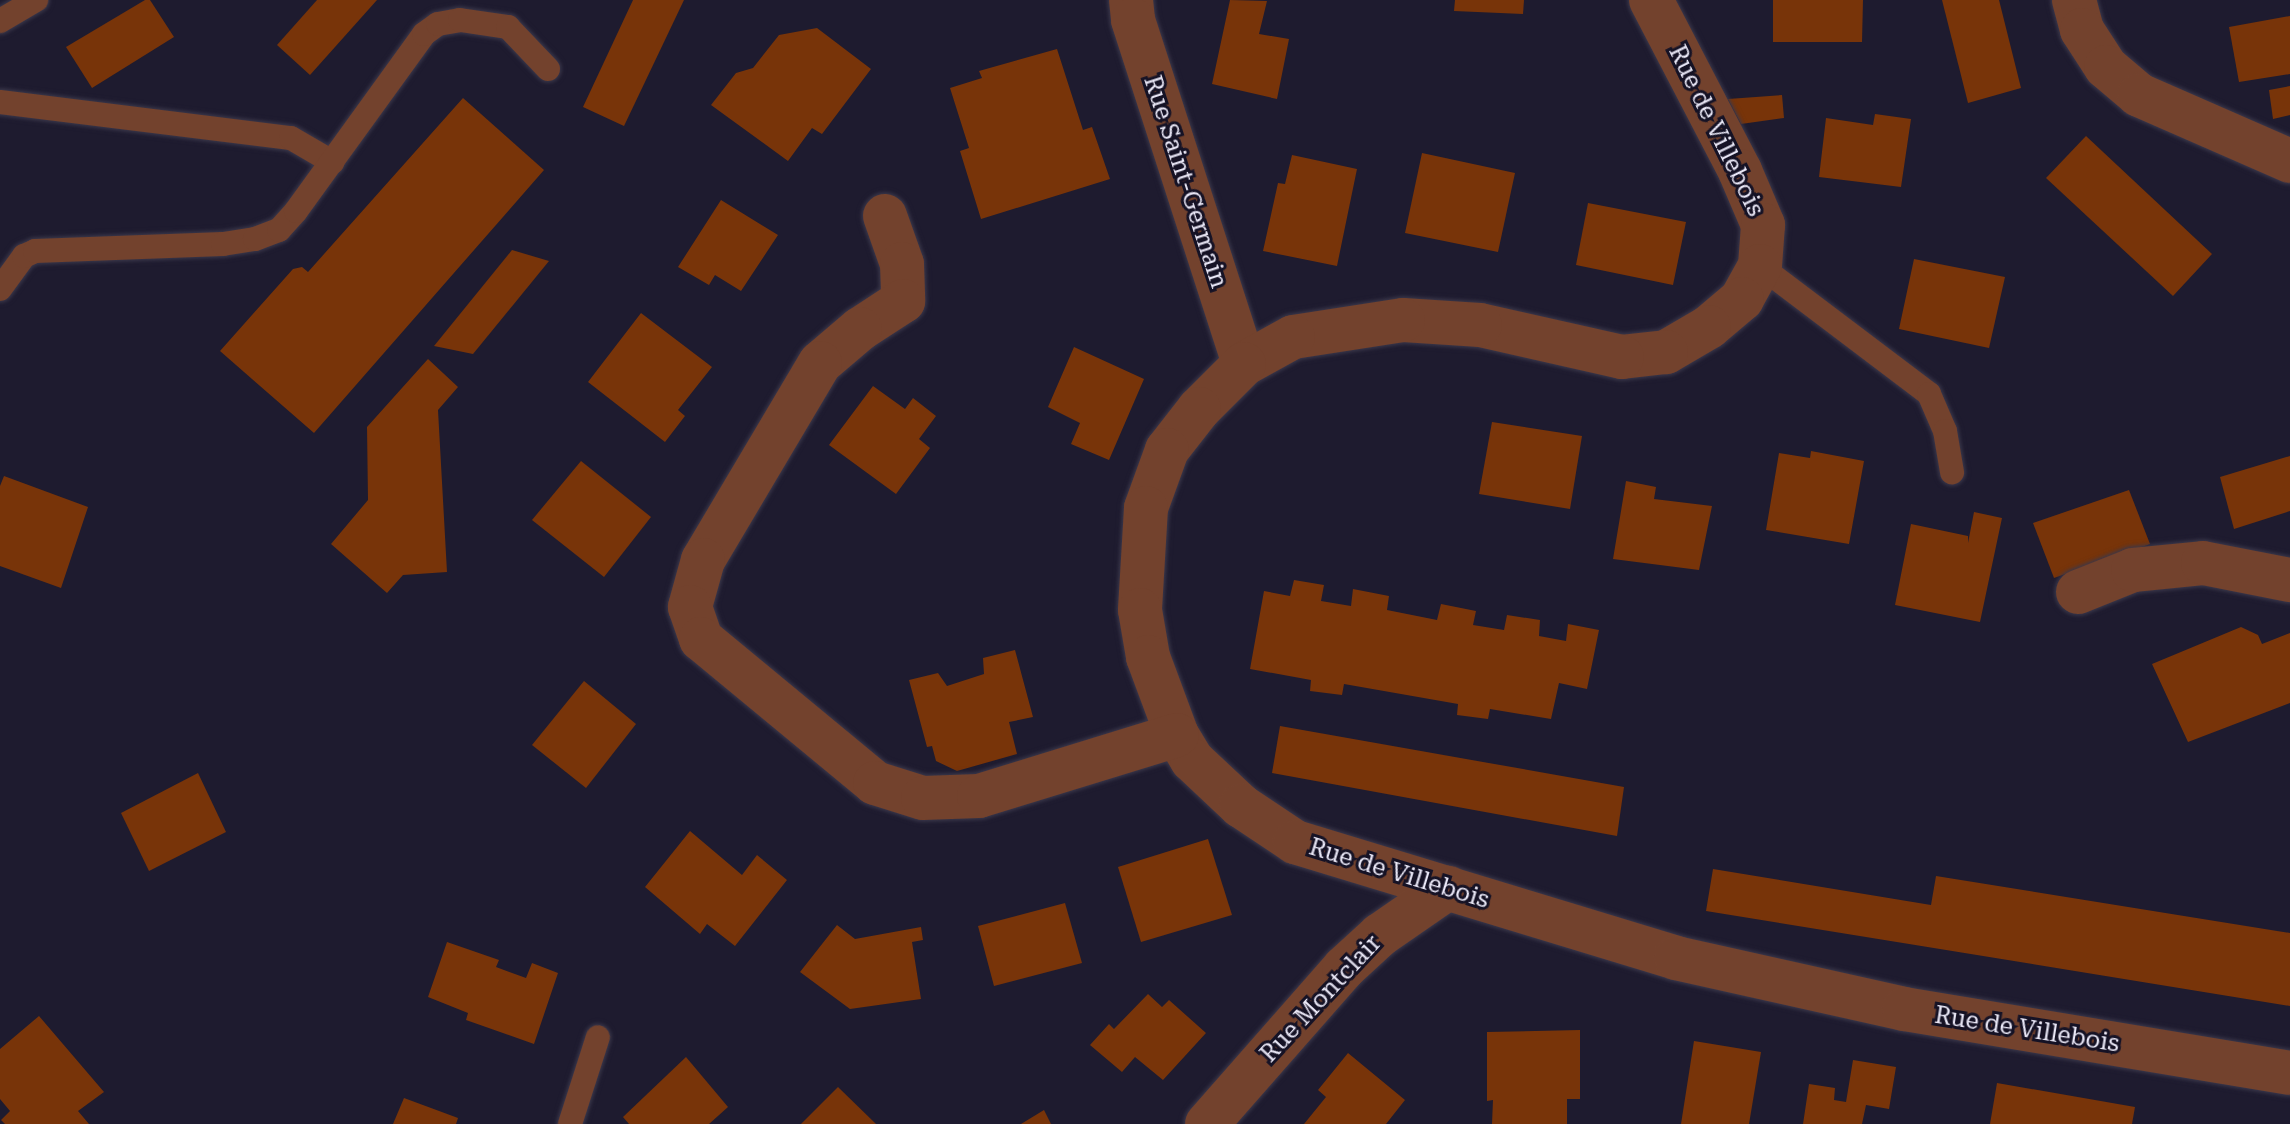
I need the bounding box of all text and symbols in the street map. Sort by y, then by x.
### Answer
street label: Rue de Villebois [1662,41,1770,221]
street label: Rue Saint-Germain [1137,72,1233,292]
street label: Rue de Villebois [1306,833,1492,915]
street label: Rue Montclair [1255,929,1387,1069]
street label: Rue de Villebois [1933,1001,2121,1059]

